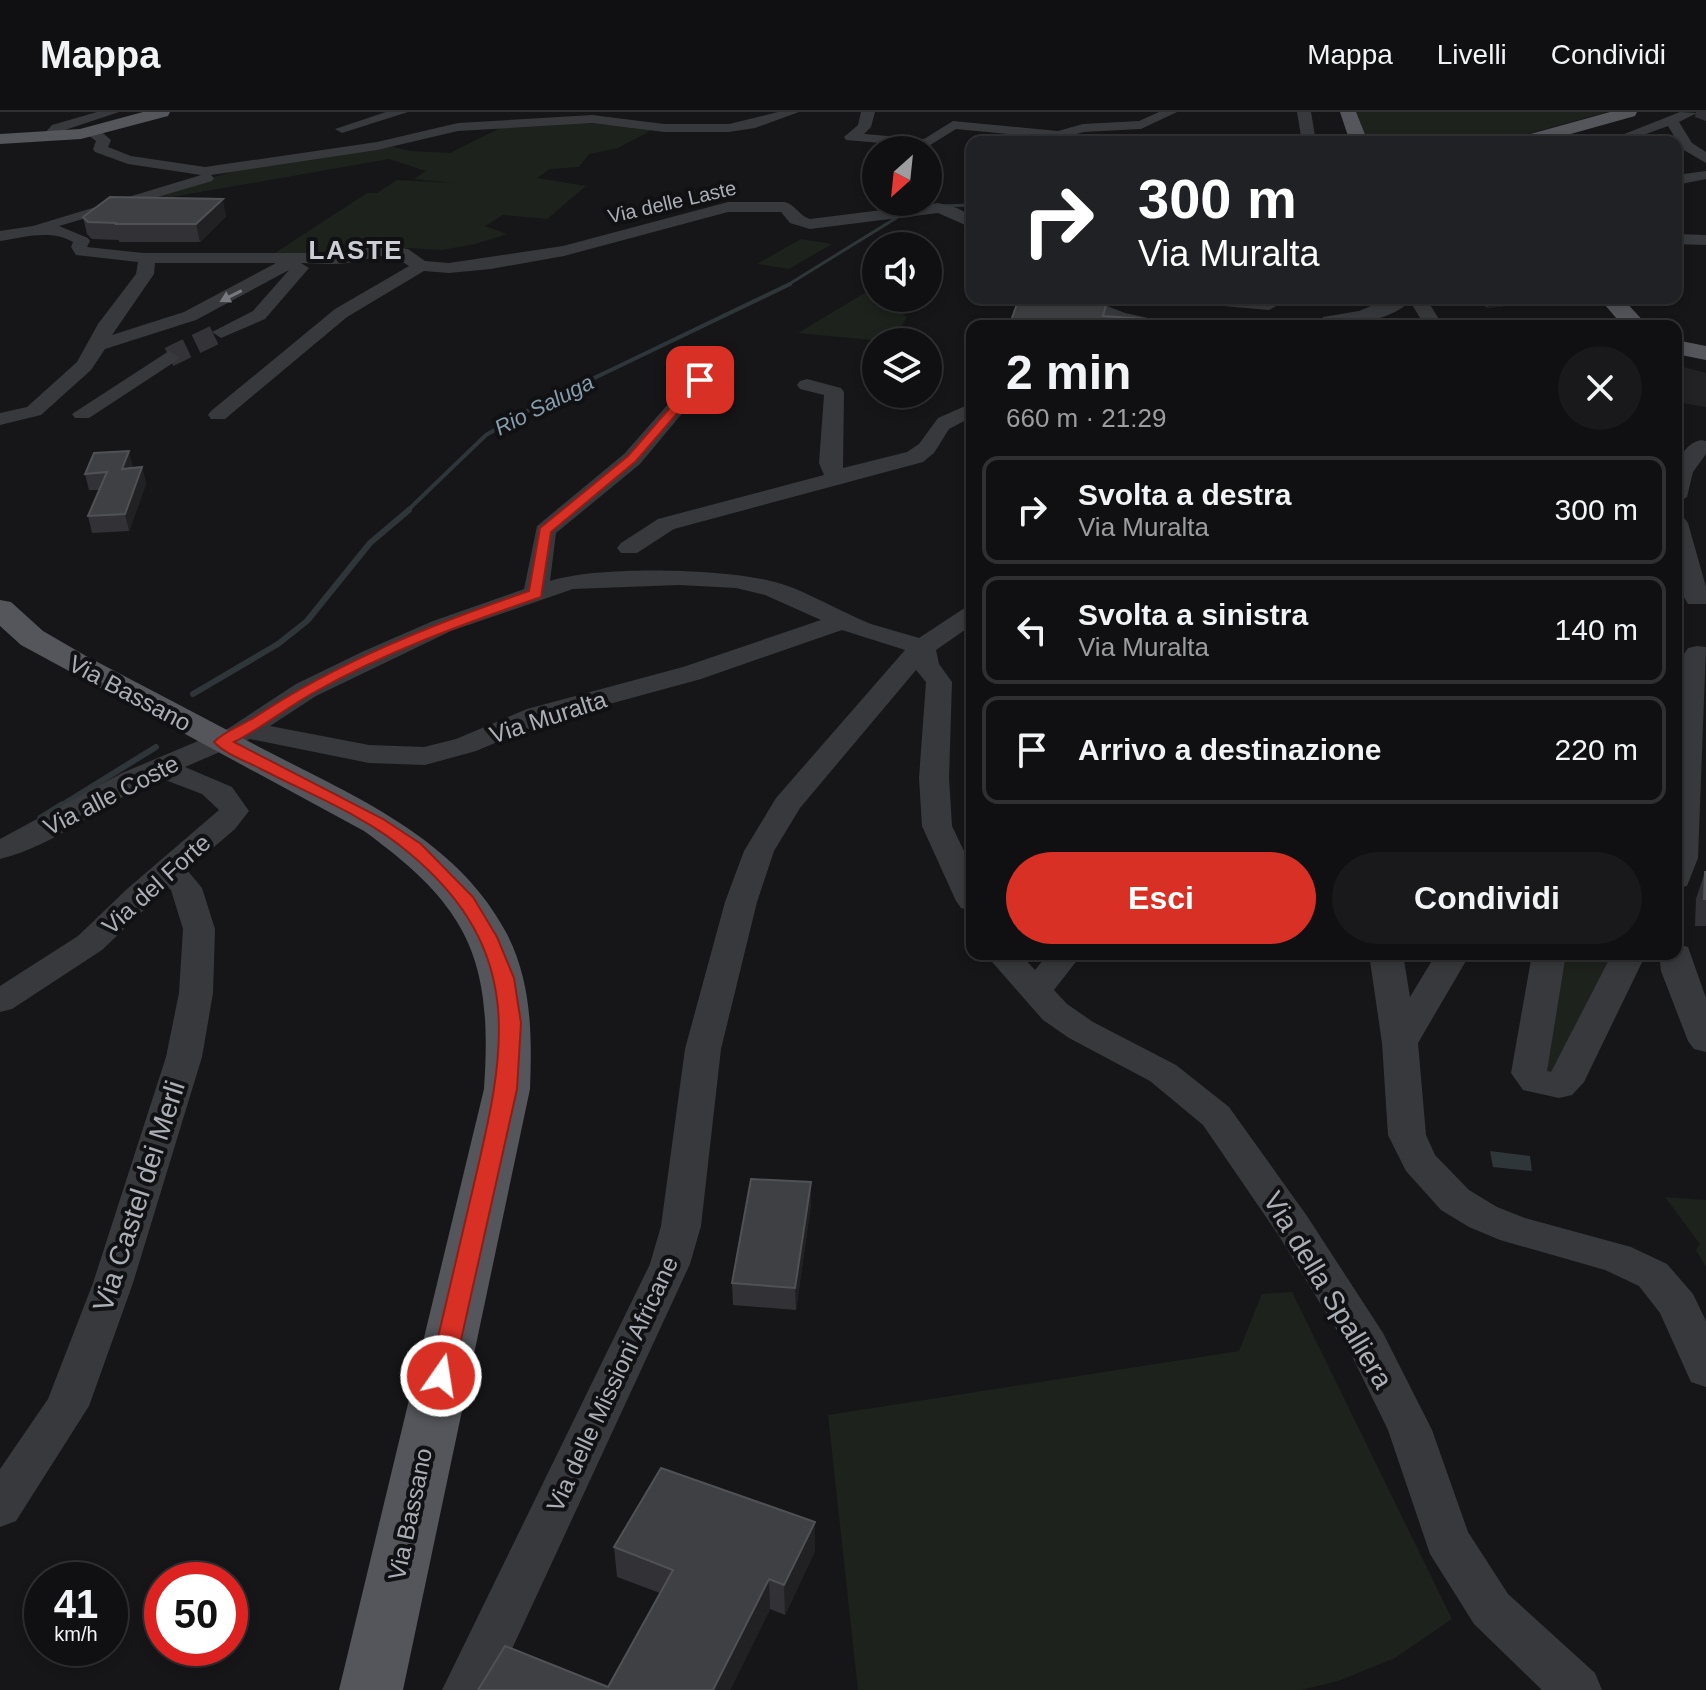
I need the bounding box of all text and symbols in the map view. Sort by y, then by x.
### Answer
text: Mappa [40,34,160,76]
text: Mappa [1307,39,1393,70]
text: Livelli [1437,39,1507,70]
text: Condividi [1551,39,1666,70]
north arrow [862,136,942,216]
map controls [862,136,942,408]
text: 300 m [1138,167,1297,230]
icon: right [1006,168,1110,272]
street label: Via delle Laste [606,177,738,227]
button: sound [862,232,942,312]
text: Via Muralta [1138,233,1319,274]
district label: LASTE [308,235,404,265]
one-way arrow [220,289,243,302]
button: layers [862,328,942,408]
pin [666,346,734,414]
text: 2 min [1006,346,1131,399]
button: close [1558,346,1642,430]
icon: arrive [678,358,722,402]
water label: Rio Saluga [490,369,598,441]
text: 660 m · 21:29 [1006,403,1166,433]
text: Svolta a destra [1078,478,1291,511]
icon: right [1010,488,1054,532]
text: 300 m [1555,493,1638,526]
text: Via Muralta [1078,512,1209,542]
text: Svolta a sinistra [1078,598,1308,631]
icon: left [1010,608,1054,652]
text: 140 m [1555,613,1638,646]
text: Via Muralta [1078,632,1209,662]
street label: Via Bassano [64,650,196,736]
street label: Via Muralta [486,685,610,749]
icon: arrive [1010,728,1054,772]
text: Arrivo a destinazione [1078,733,1381,766]
text: 220 m [1555,733,1638,766]
street label: Via alle Coste [39,749,183,841]
street label: Via del Forte [97,829,215,939]
button: Esci [1006,852,1316,944]
button: Condividi [1332,852,1642,944]
street label: Via Castel dei Merli [87,1077,191,1315]
street label: Via della Spalliera [1257,1186,1399,1394]
street label: Via delle Missioni Africane [541,1252,683,1516]
position arrow [399,1334,483,1418]
street label: Via Bassano [383,1445,437,1583]
speed limit sign: 50 [144,1562,248,1666]
text: 41 [54,1582,98,1626]
text: km/h [54,1623,98,1645]

